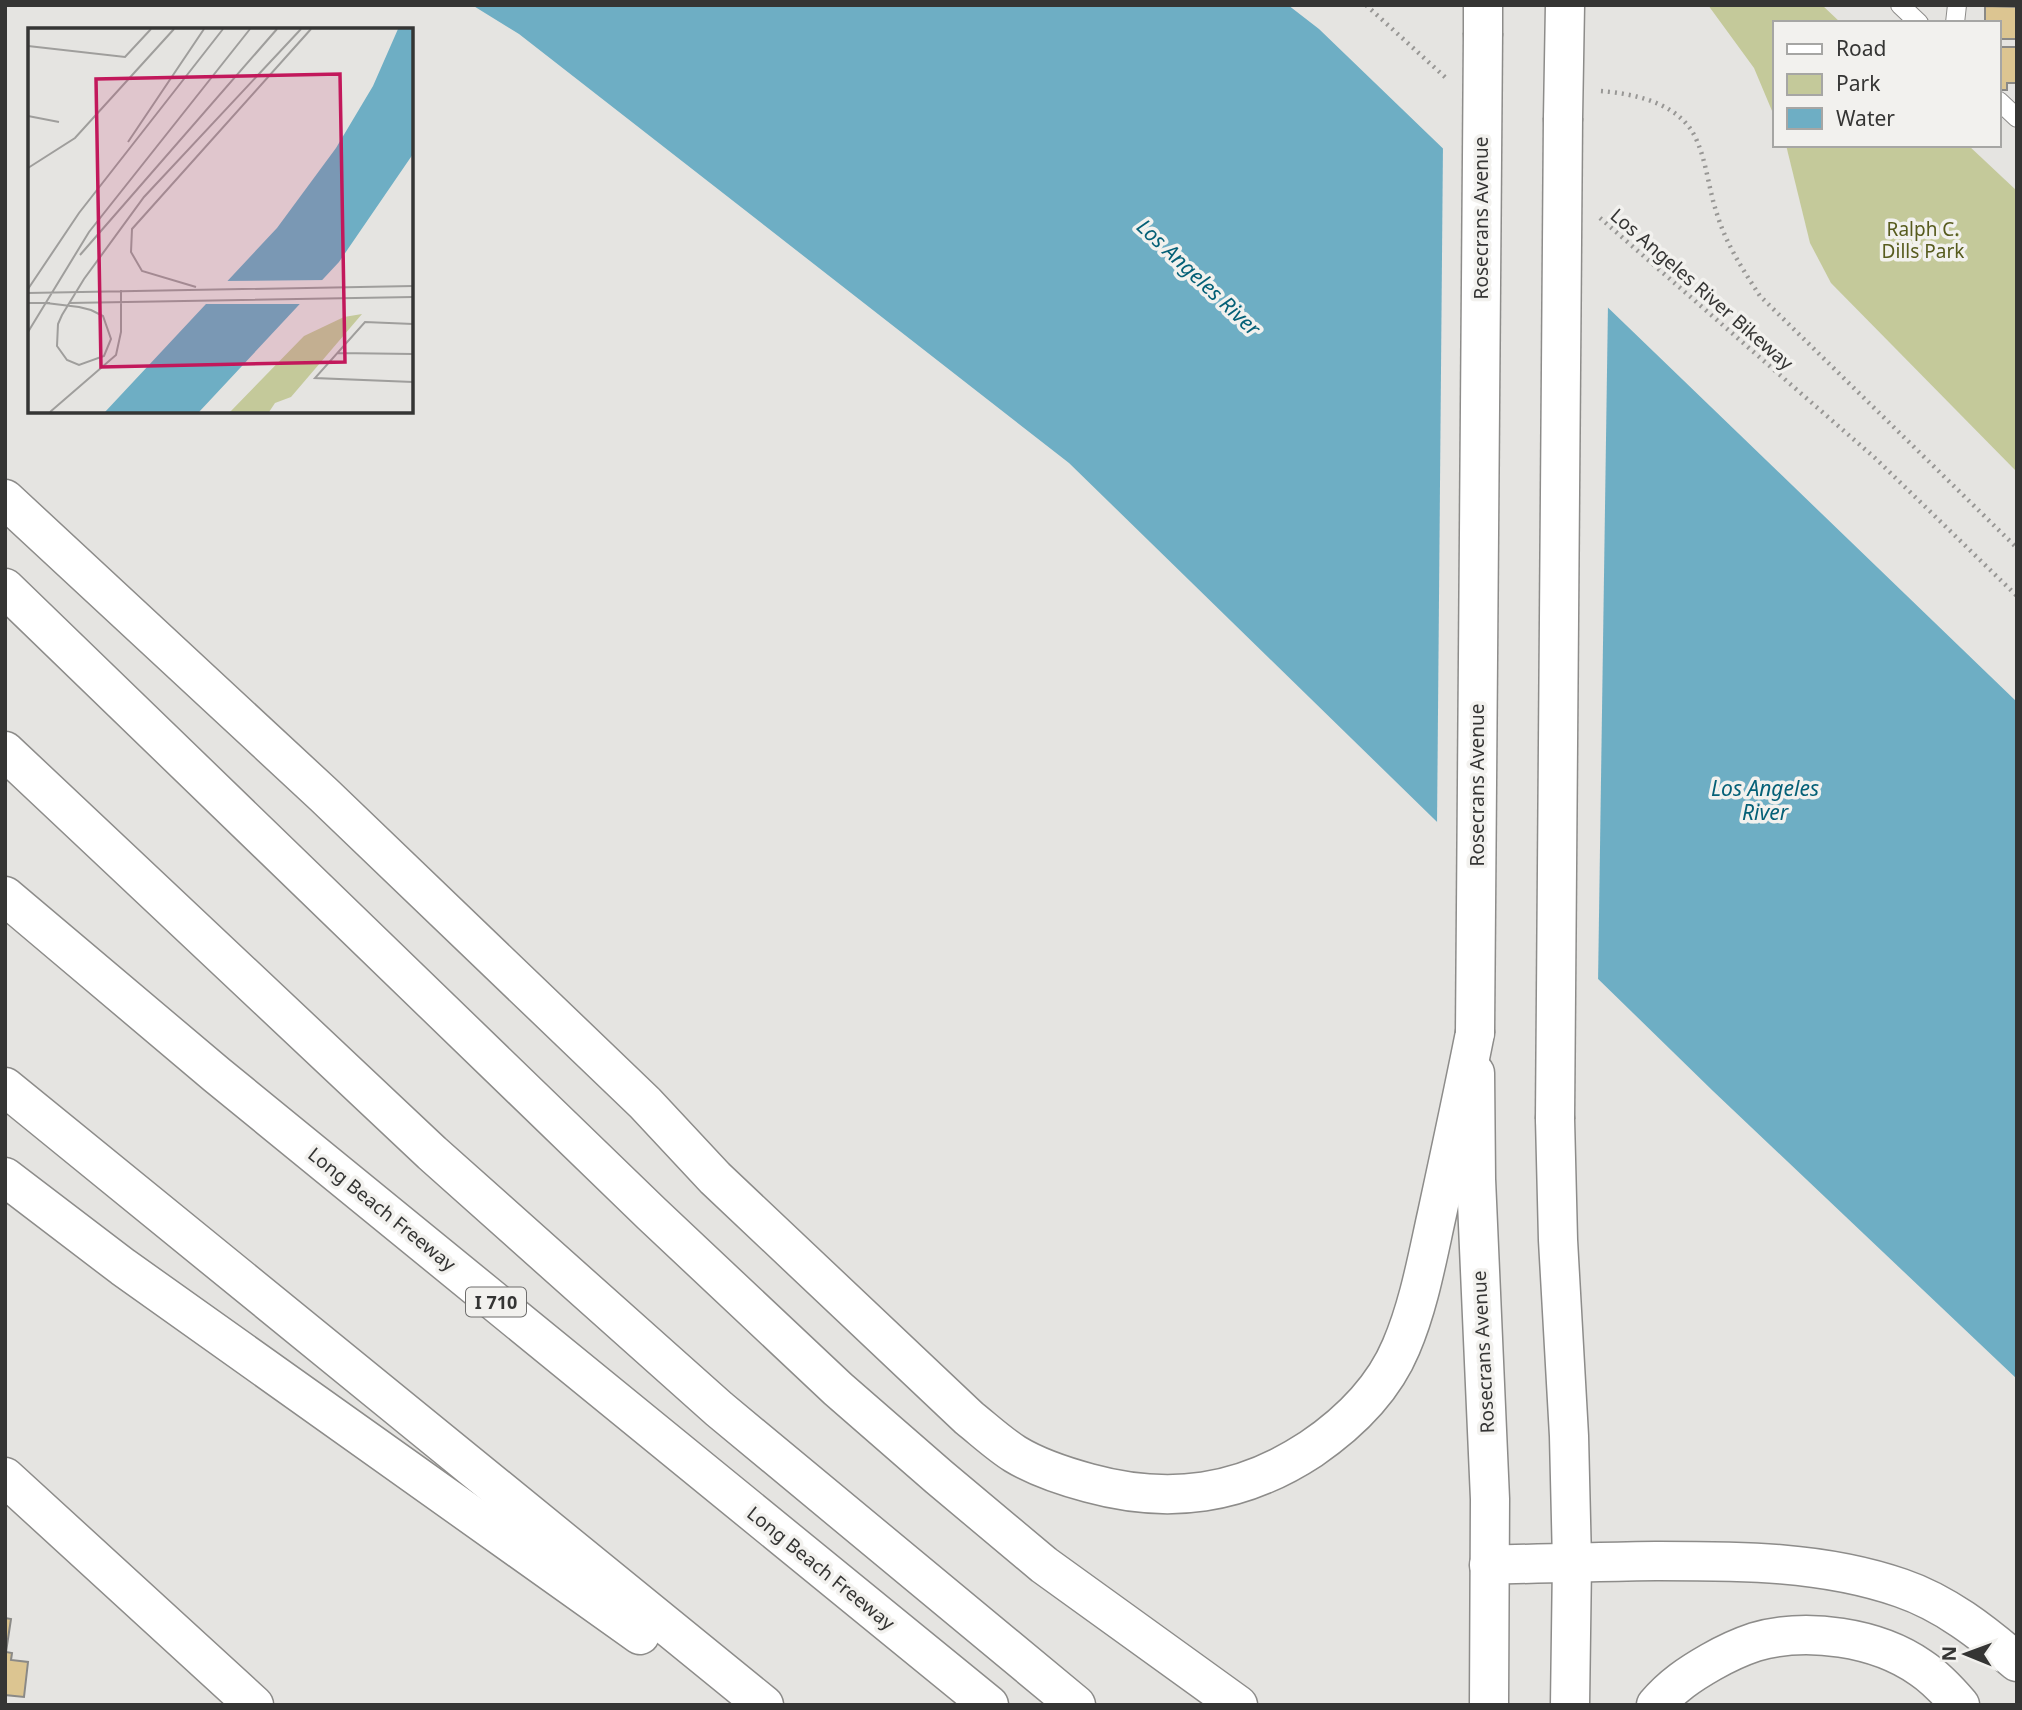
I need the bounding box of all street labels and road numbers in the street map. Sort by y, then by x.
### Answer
street label: Rosecrans Avenue [1468,137,1494,299]
street label: Los Angeles River Bikeway [1605,202,1799,376]
street label: Rosecrans Avenue [1464,704,1490,866]
street label: Long Beach Freeway [303,1141,462,1277]
street label: Rosecrans Avenue [1466,1270,1500,1434]
road number: I 710 [466,1288,526,1316]
street label: Long Beach Freeway [742,1500,901,1636]

